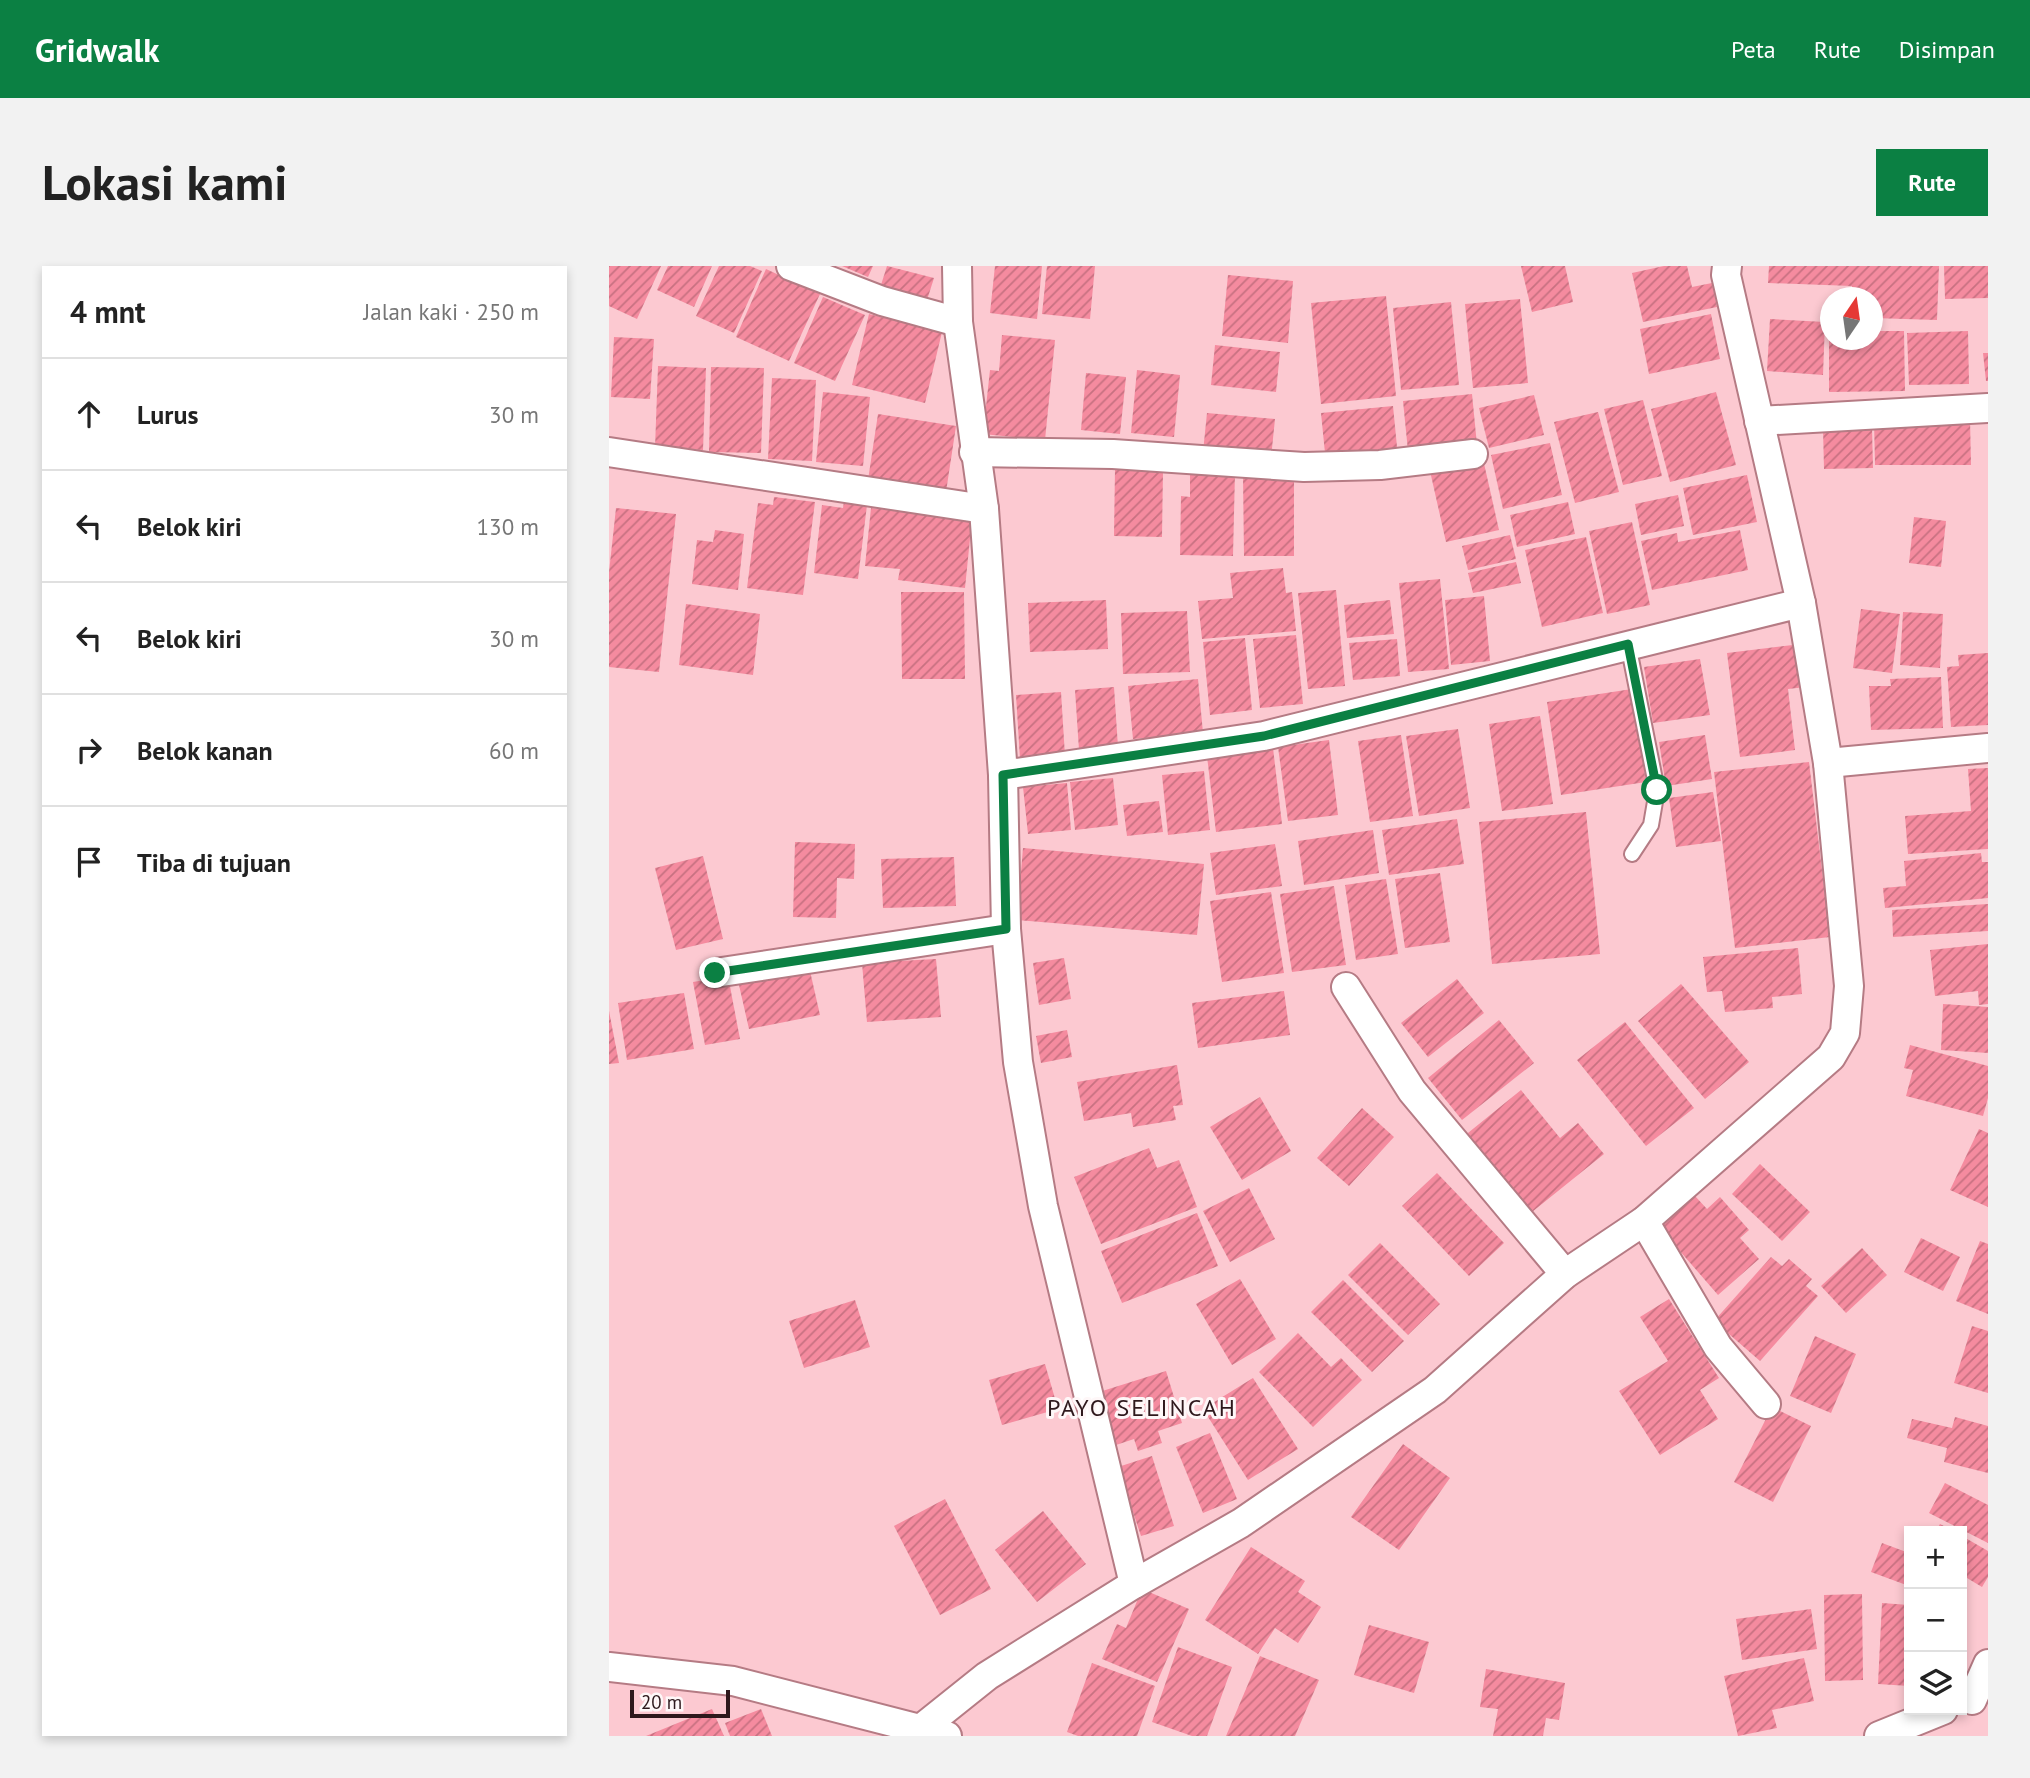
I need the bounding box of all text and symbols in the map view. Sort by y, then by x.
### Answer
text: Gridwalk [35,28,159,71]
text: Peta [1731,34,1776,65]
text: Rute [1814,34,1861,65]
text: Disimpan [1899,34,1995,65]
button: Rute [1876,149,1988,216]
text: Lokasi kami [42,150,287,214]
north arrow [1820,287,1883,350]
text: 4 mnt [70,292,146,331]
text: Jalan kaki · 250 m [364,297,539,326]
icon: ahead [70,395,108,433]
text: Lurus [137,398,198,431]
text: 30 m [489,400,539,429]
icon: left [70,507,108,545]
text: Belok kiri [137,510,242,543]
text: 130 m [477,512,539,541]
icon: left [70,619,108,657]
text: Belok kiri [137,622,242,655]
text: 30 m [489,624,539,653]
icon: right [70,731,108,769]
text: Belok kanan [137,734,273,767]
text: 60 m [489,736,539,765]
route start [1641,774,1672,805]
icon: arrive [70,843,108,881]
text: Tiba di tujuan [137,846,291,879]
route end [699,957,730,988]
district label: PAYO SELINCAH [1047,1392,1237,1423]
map controls [1904,1526,1967,1715]
button: + [1904,1526,1967,1589]
button: − [1904,1589,1967,1652]
button: layers [1904,1652,1967,1715]
scale bar [630,1687,730,1719]
text: 20 m [641,1690,682,1714]

